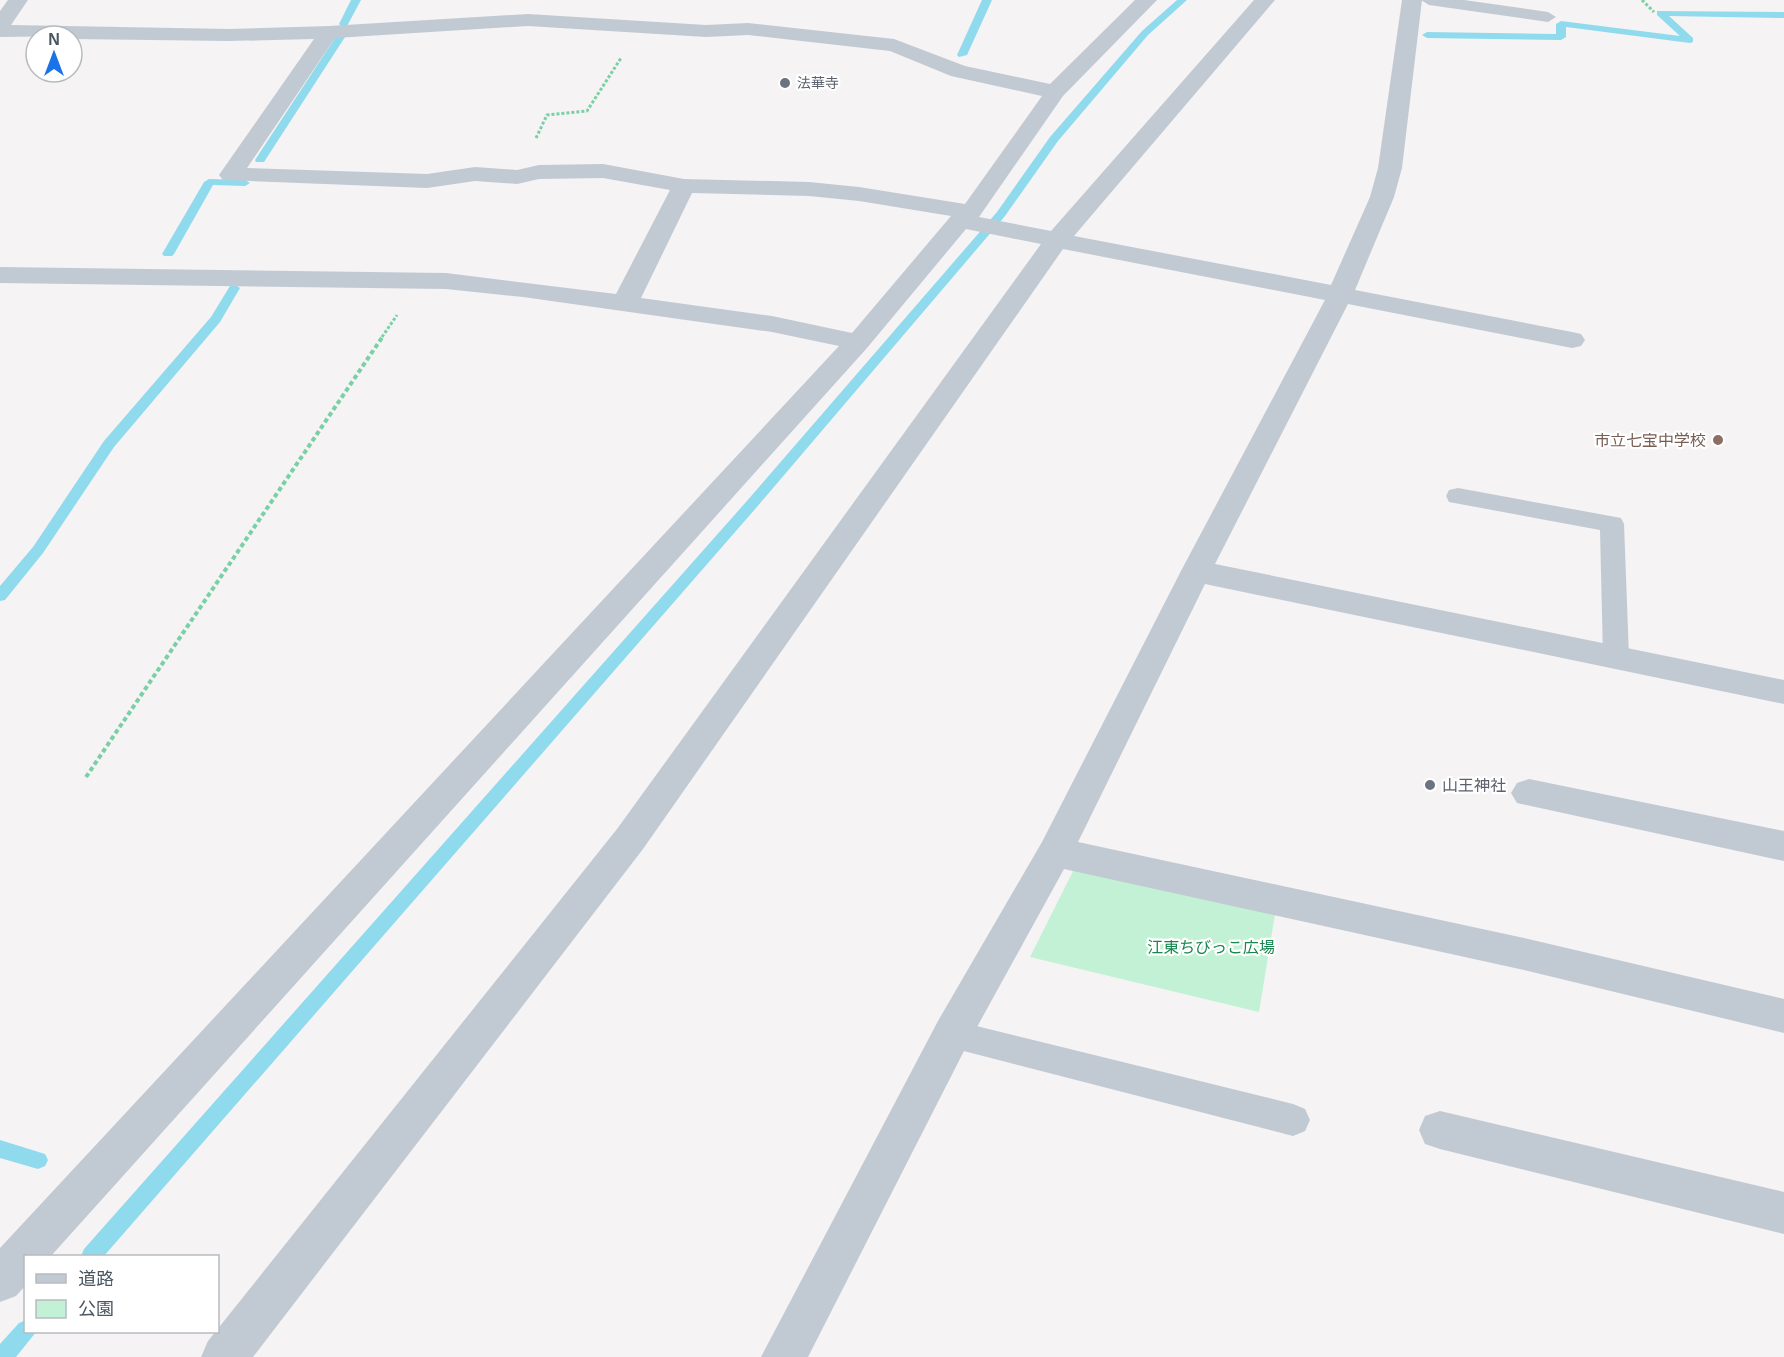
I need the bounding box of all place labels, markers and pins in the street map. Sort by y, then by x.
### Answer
place label: 法華寺 [797,75,839,91]
marker: 法華寺 [778,76,792,90]
place label: 市立七宝中学校 [1594,432,1706,449]
marker: 市立七宝中学校 [1711,433,1725,447]
place label: 山王神社 [1442,777,1506,794]
marker: 山王神社 [1423,778,1437,792]

